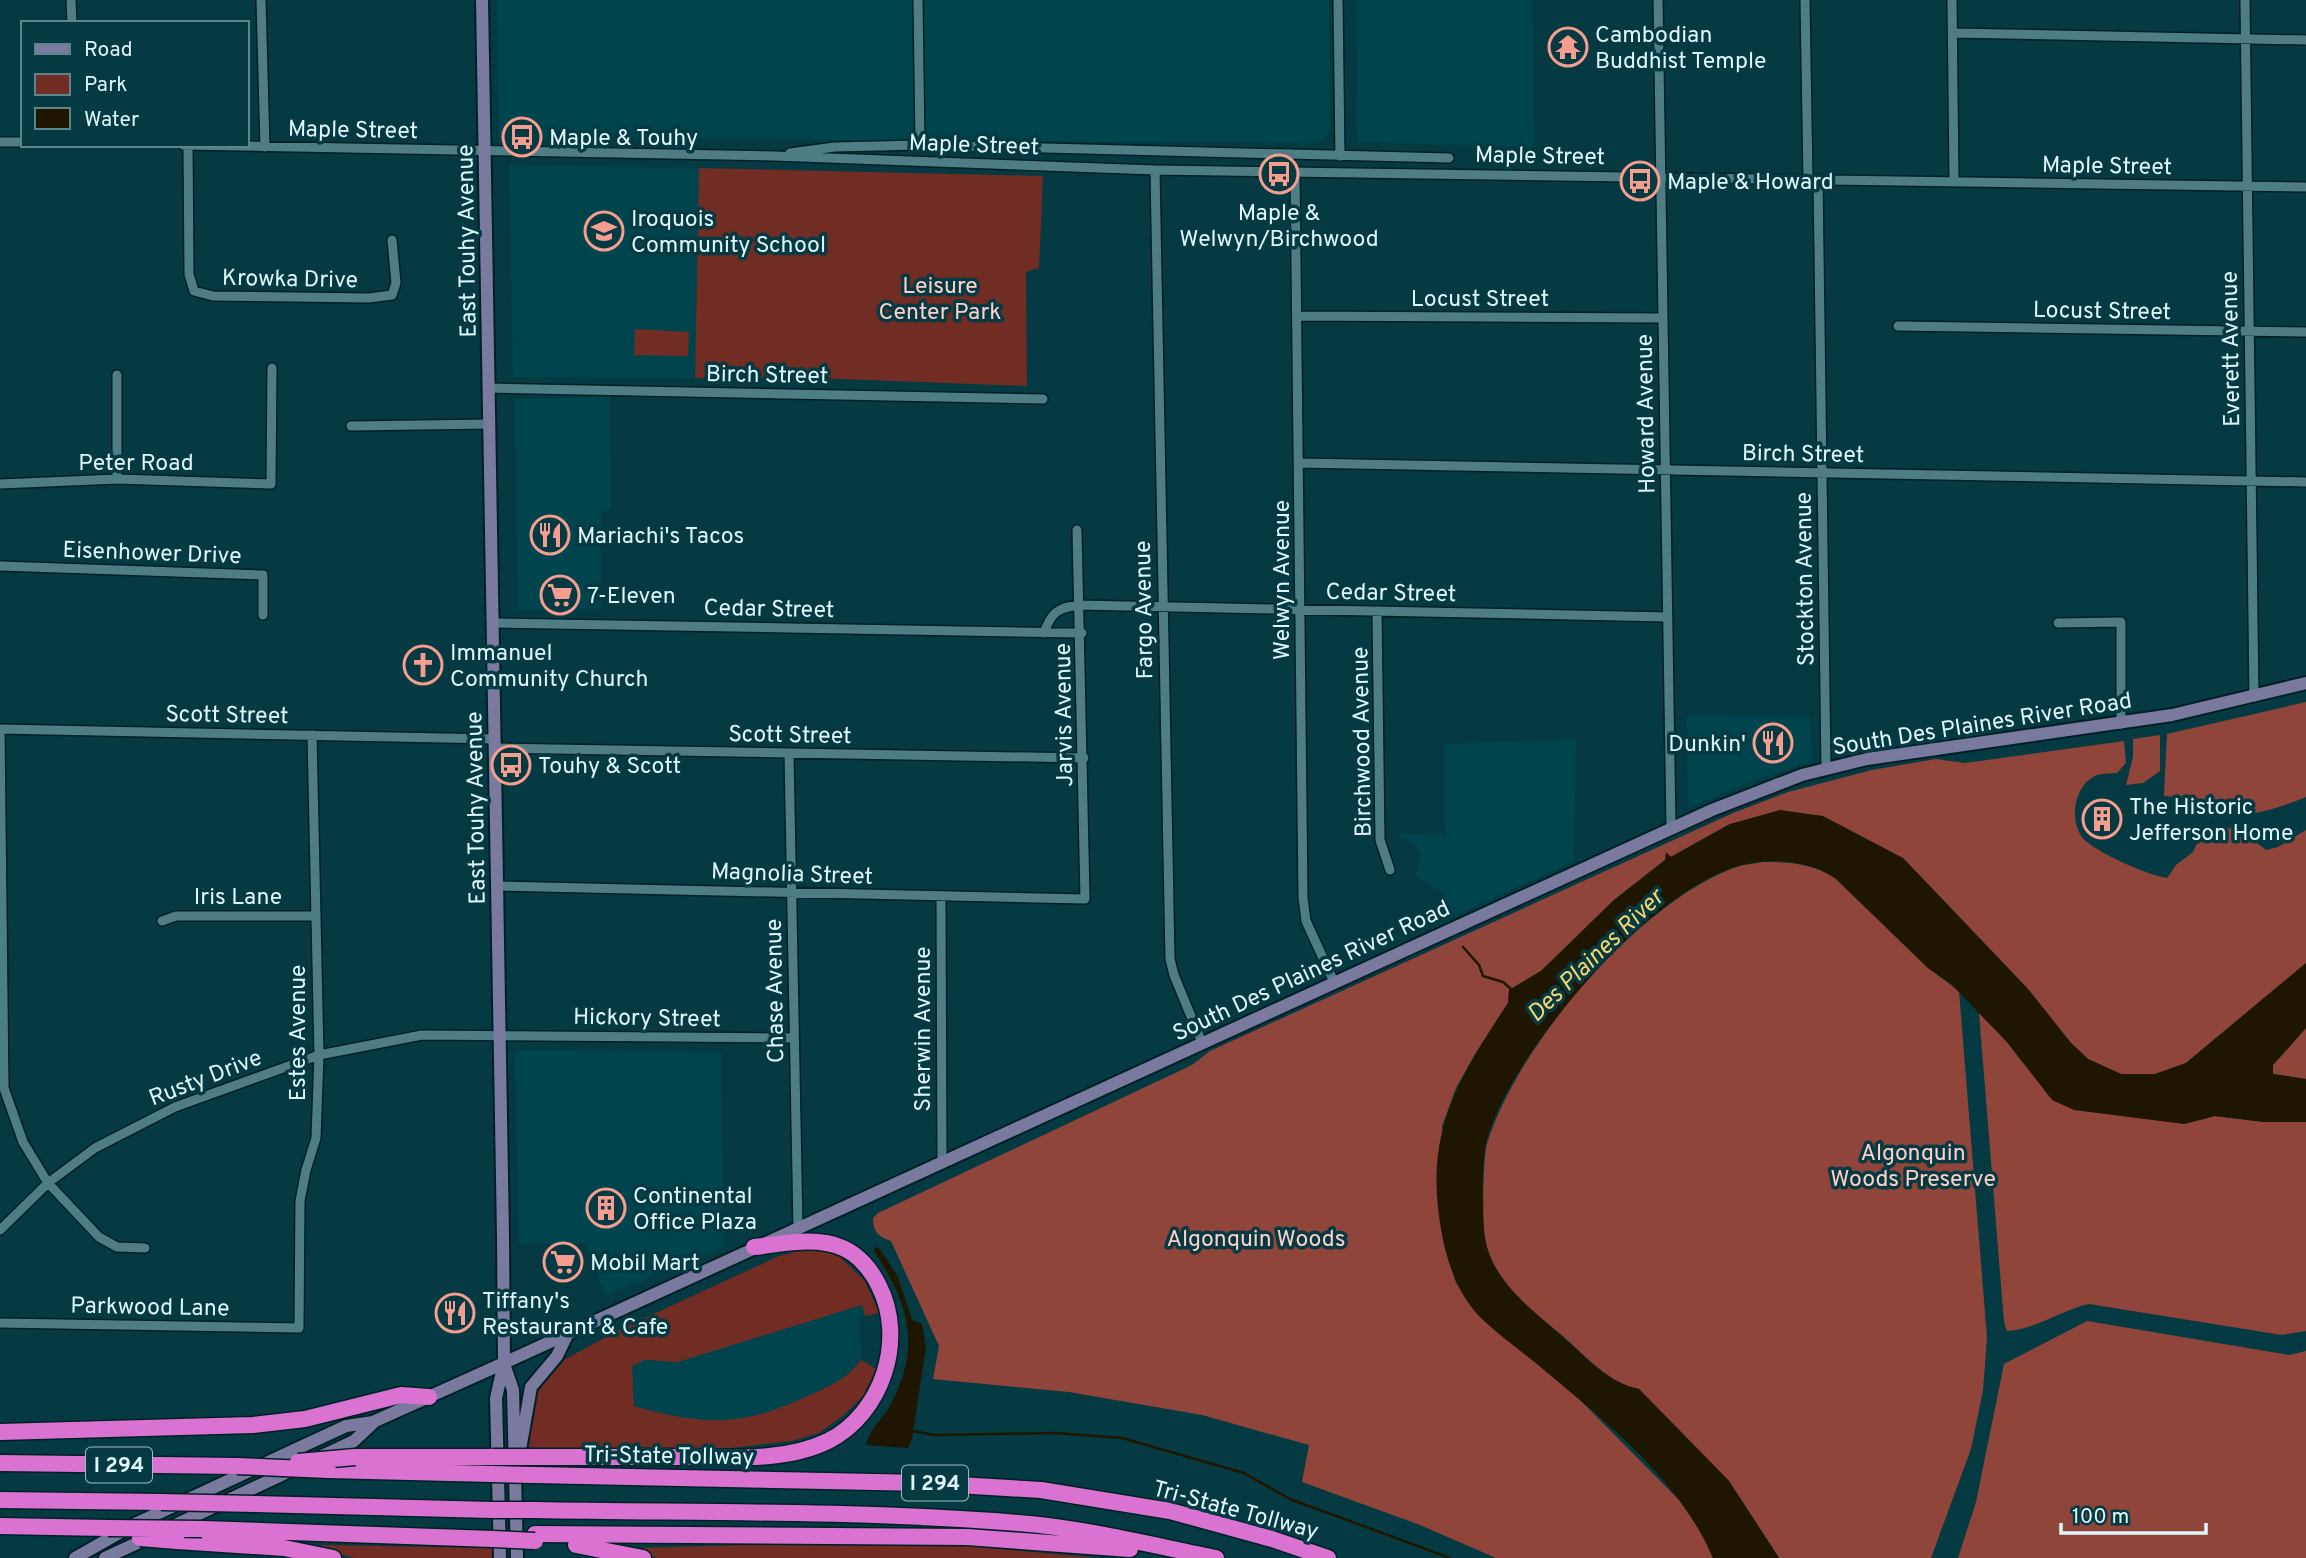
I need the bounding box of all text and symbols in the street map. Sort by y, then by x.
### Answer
legend [21,21,248,147]
place label: Cambodian Buddhist Temple [1595,22,1766,77]
temple icon: Cambodian Buddhist Temple [1547,26,1589,68]
text: Road [84,37,133,64]
text: Park [84,72,127,99]
text: Water [84,107,139,134]
street label: Maple Street [288,116,418,147]
bus stop icon: Maple & Touhy [501,116,543,158]
place label: Maple & Touhy [549,125,698,154]
street label: Maple Street [908,130,1040,163]
street label: Maple Street [1475,142,1605,173]
street label: East Touhy Avenue [452,144,485,338]
street label: Maple Street [2042,152,2172,183]
bus stop icon: Maple & Welwyn/Birchwood [1258,153,1300,195]
bus stop icon: Maple & Howard [1619,160,1661,202]
place label: Maple & Howard [1667,169,1834,198]
place label: Maple & Welwyn/Birchwood [1179,200,1379,255]
place label: Iroquois Community School [631,206,826,261]
school or university icon: Iroquois Community School [583,210,625,252]
street label: Krowka Drive [222,265,358,296]
street label: Everett Avenue [2217,271,2248,427]
park label: Leisure Center Park [878,273,1002,328]
street label: Locust Street [1411,286,1549,315]
street label: Locust Street [2033,297,2171,328]
street label: Howard Avenue [1632,334,1663,494]
street label: Birch Street [705,361,828,392]
street label: Birch Street [1741,440,1864,471]
street label: Peter Road [78,450,194,479]
street label: Stockton Avenue [1790,492,1823,666]
street label: Welwyn Avenue [1269,500,1298,660]
restaurant icon: Mariachi's Tacos [529,514,571,556]
place label: Mariachi's Tacos [577,523,744,552]
street label: Eisenhower Drive [62,537,242,572]
street label: Fargo Avenue [1130,540,1161,680]
supermarket icon: 7-Eleven [539,574,581,616]
street label: Cedar Street [1325,579,1457,610]
place label: 7-Eleven [587,583,676,612]
street label: Cedar Street [703,595,835,626]
place label: Immanuel Community Church [450,640,649,695]
street label: Jarvis Avenue [1050,643,1081,787]
church icon: Immanuel Community Church [402,644,444,686]
street label: Birchwood Avenue [1347,646,1380,837]
street label: South Des Plaines River Road [1831,687,2134,763]
street label: Scott Street [165,701,289,732]
street label: East Touhy Avenue [461,711,494,905]
street label: Scott Street [728,721,852,752]
restaurant icon: Dunkin' [1752,722,1794,764]
place label: Dunkin' [1668,731,1746,760]
bus stop icon: Touhy & Scott [490,744,532,786]
place label: Touhy & Scott [538,753,681,782]
place label: The Historic Jefferson Home [2129,794,2293,849]
building icon: The Historic Jefferson Home [2081,798,2123,840]
street label: Magnolia Street [710,858,873,893]
water label: Des Plaines River [1522,882,1672,1029]
street label: Iris Lane [194,884,282,913]
street label: South Des Plaines River Road [1169,895,1455,1049]
street label: Chase Avenue [761,919,792,1063]
street label: Sherwin Avenue [910,946,939,1112]
street label: Estes Avenue [285,965,314,1101]
street label: Hickory Street [573,1004,721,1035]
street label: Rusty Drive [145,1045,267,1114]
park label: Algonquin Woods Preserve [1830,1140,1996,1195]
place label: Continental Office Plaza [633,1183,757,1238]
building icon: Continental Office Plaza [585,1187,627,1229]
park label: Algonquin Woods [1166,1226,1346,1255]
supermarket icon: Mobil Mart [542,1241,584,1283]
place label: Mobil Mart [590,1250,700,1279]
place label: Tiffany's Restaurant & Cafe [482,1288,668,1343]
restaurant icon: Tiffany's Restaurant & Cafe [434,1292,476,1334]
street label: Parkwood Lane [70,1293,230,1324]
street label: Tri-State Tollway [583,1442,755,1473]
road number: I 294 [86,1448,152,1482]
road number: I 294 [902,1466,968,1500]
street label: Tri-State Tollway [1149,1475,1322,1548]
scale bar [2061,1492,2206,1536]
text: 100 m [2072,1504,2129,1531]

